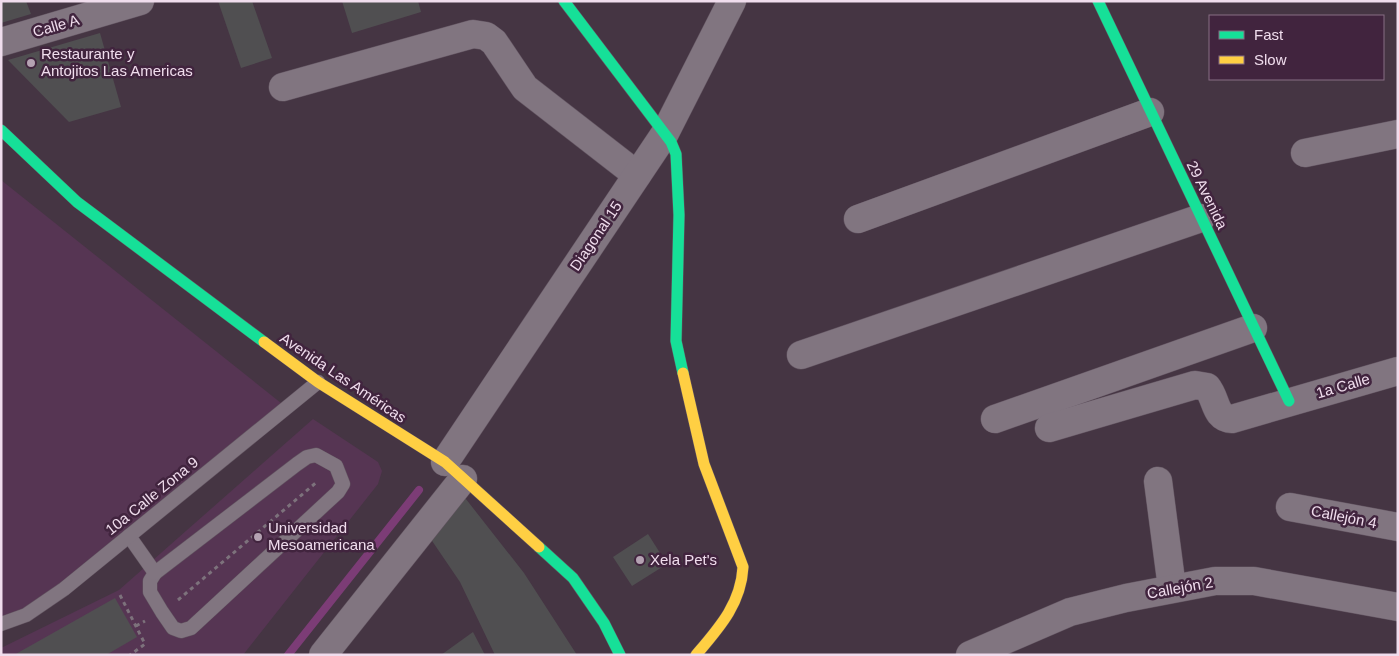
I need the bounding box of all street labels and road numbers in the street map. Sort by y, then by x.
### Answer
street label: Calle A [31,11,81,40]
street label: 29 Avenida [1184,158,1232,232]
street label: Diagonal 15 [566,198,625,274]
street label: Avenida Las Américas [277,329,409,426]
street label: 1a Calle [1314,370,1372,401]
street label: 10a Calle Zona 9 [102,453,201,538]
street label: Callejón 4 [1310,502,1378,531]
street label: Callejón 2 [1146,573,1214,602]

